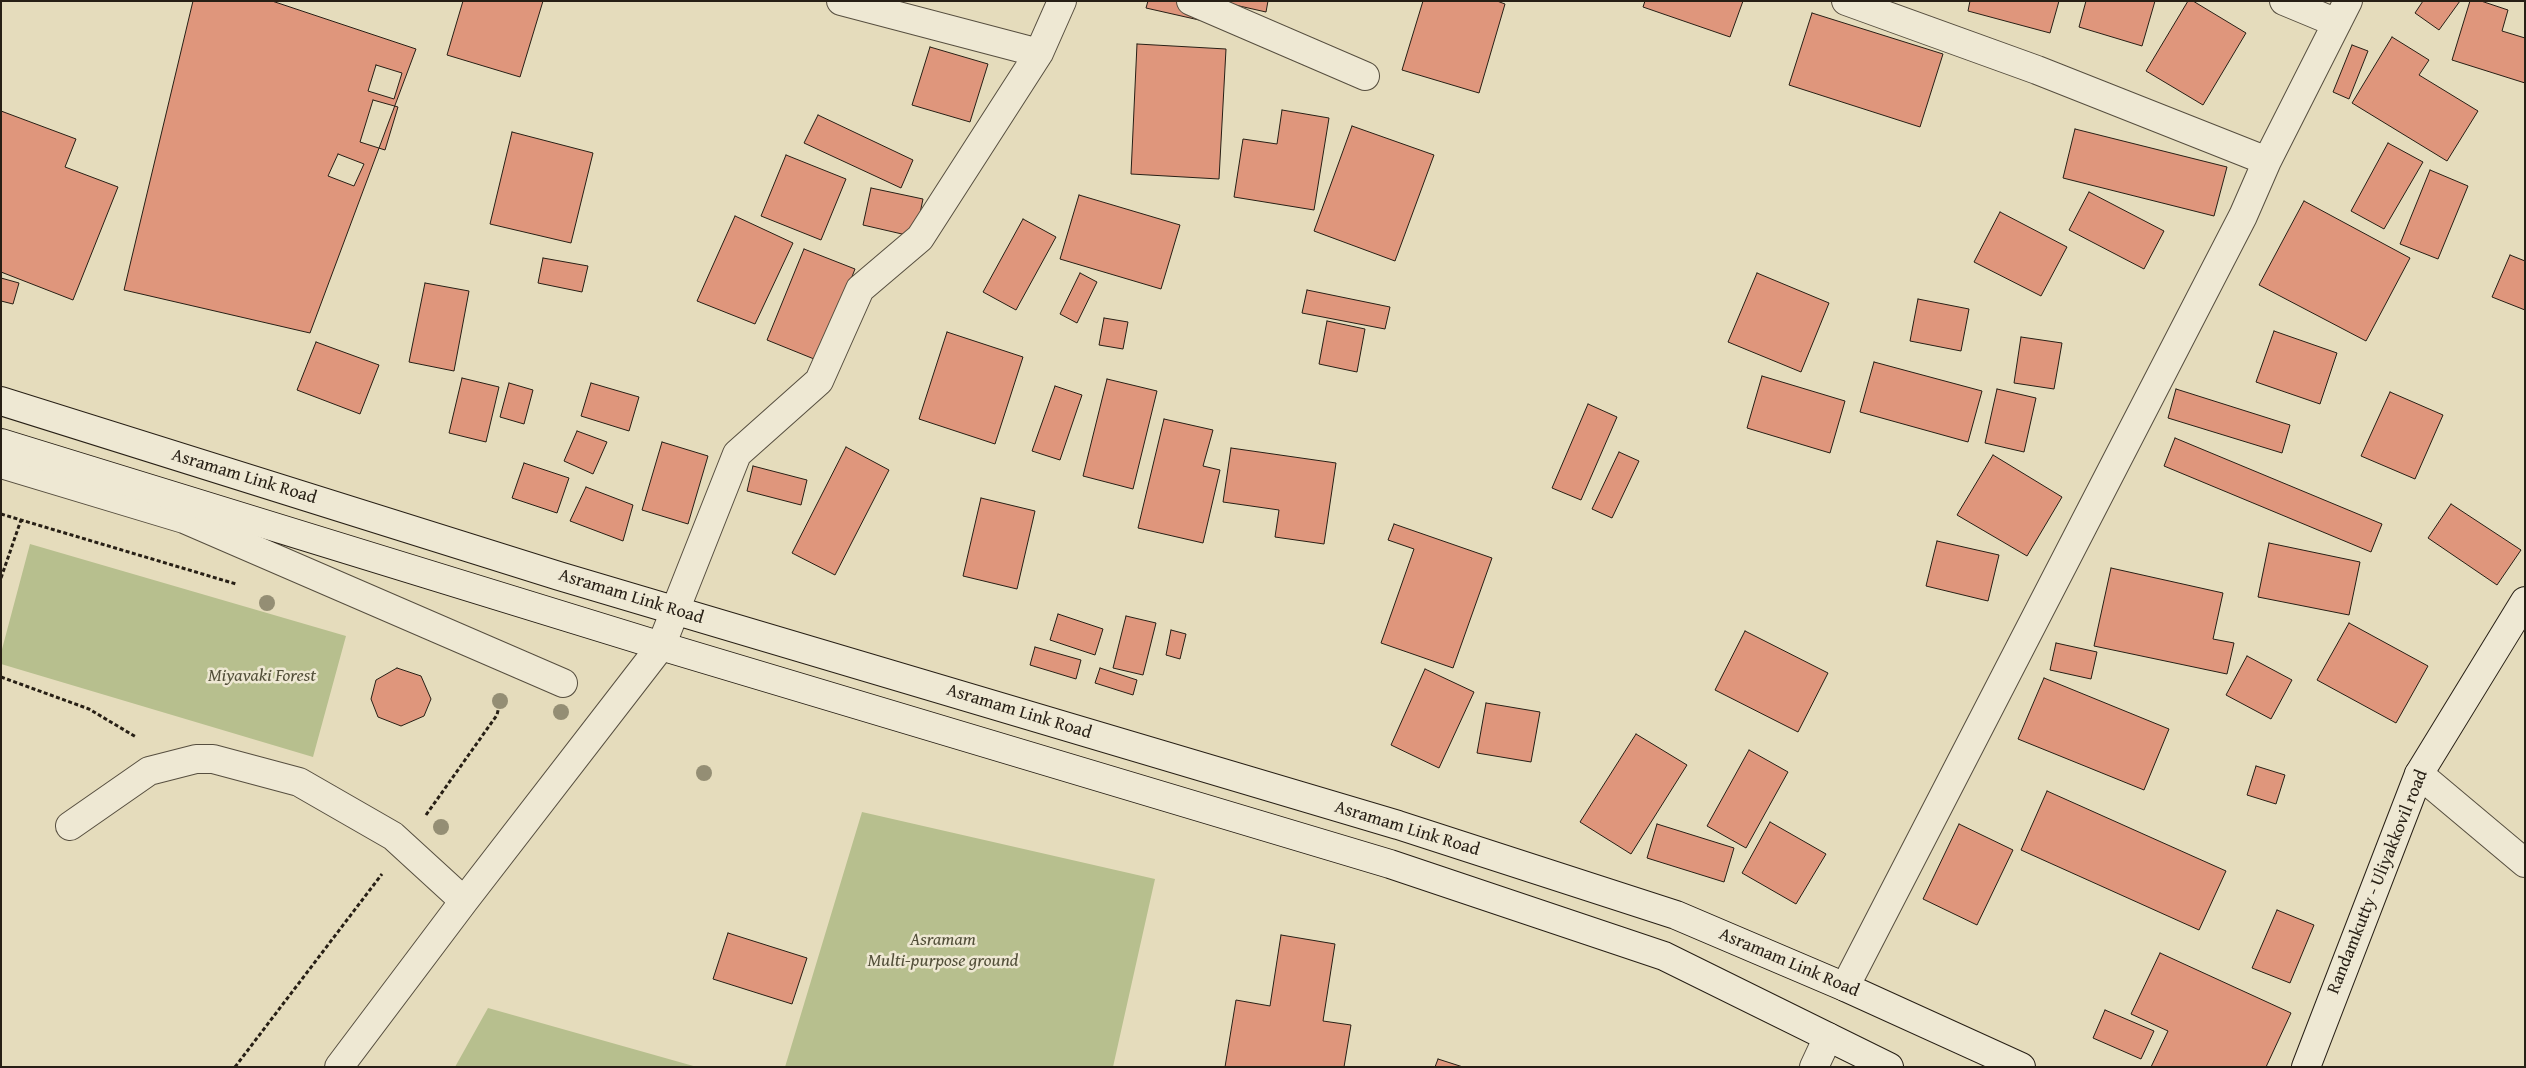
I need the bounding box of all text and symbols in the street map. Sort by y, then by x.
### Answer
street label: Asramam Link Road [169,445,319,509]
street label: Asramam Link Road [556,565,706,629]
park label: Miyavaki Forest [208,665,316,687]
street label: Asramam Link Road [944,680,1094,744]
street label: Randamkutty - Uliyakkovil road [2323,767,2433,997]
street label: Asramam Link Road [1332,797,1482,861]
street label: Asramam Link Road [1716,924,1862,1002]
park label: Asramam Multi-purpose ground [868,929,1018,972]

